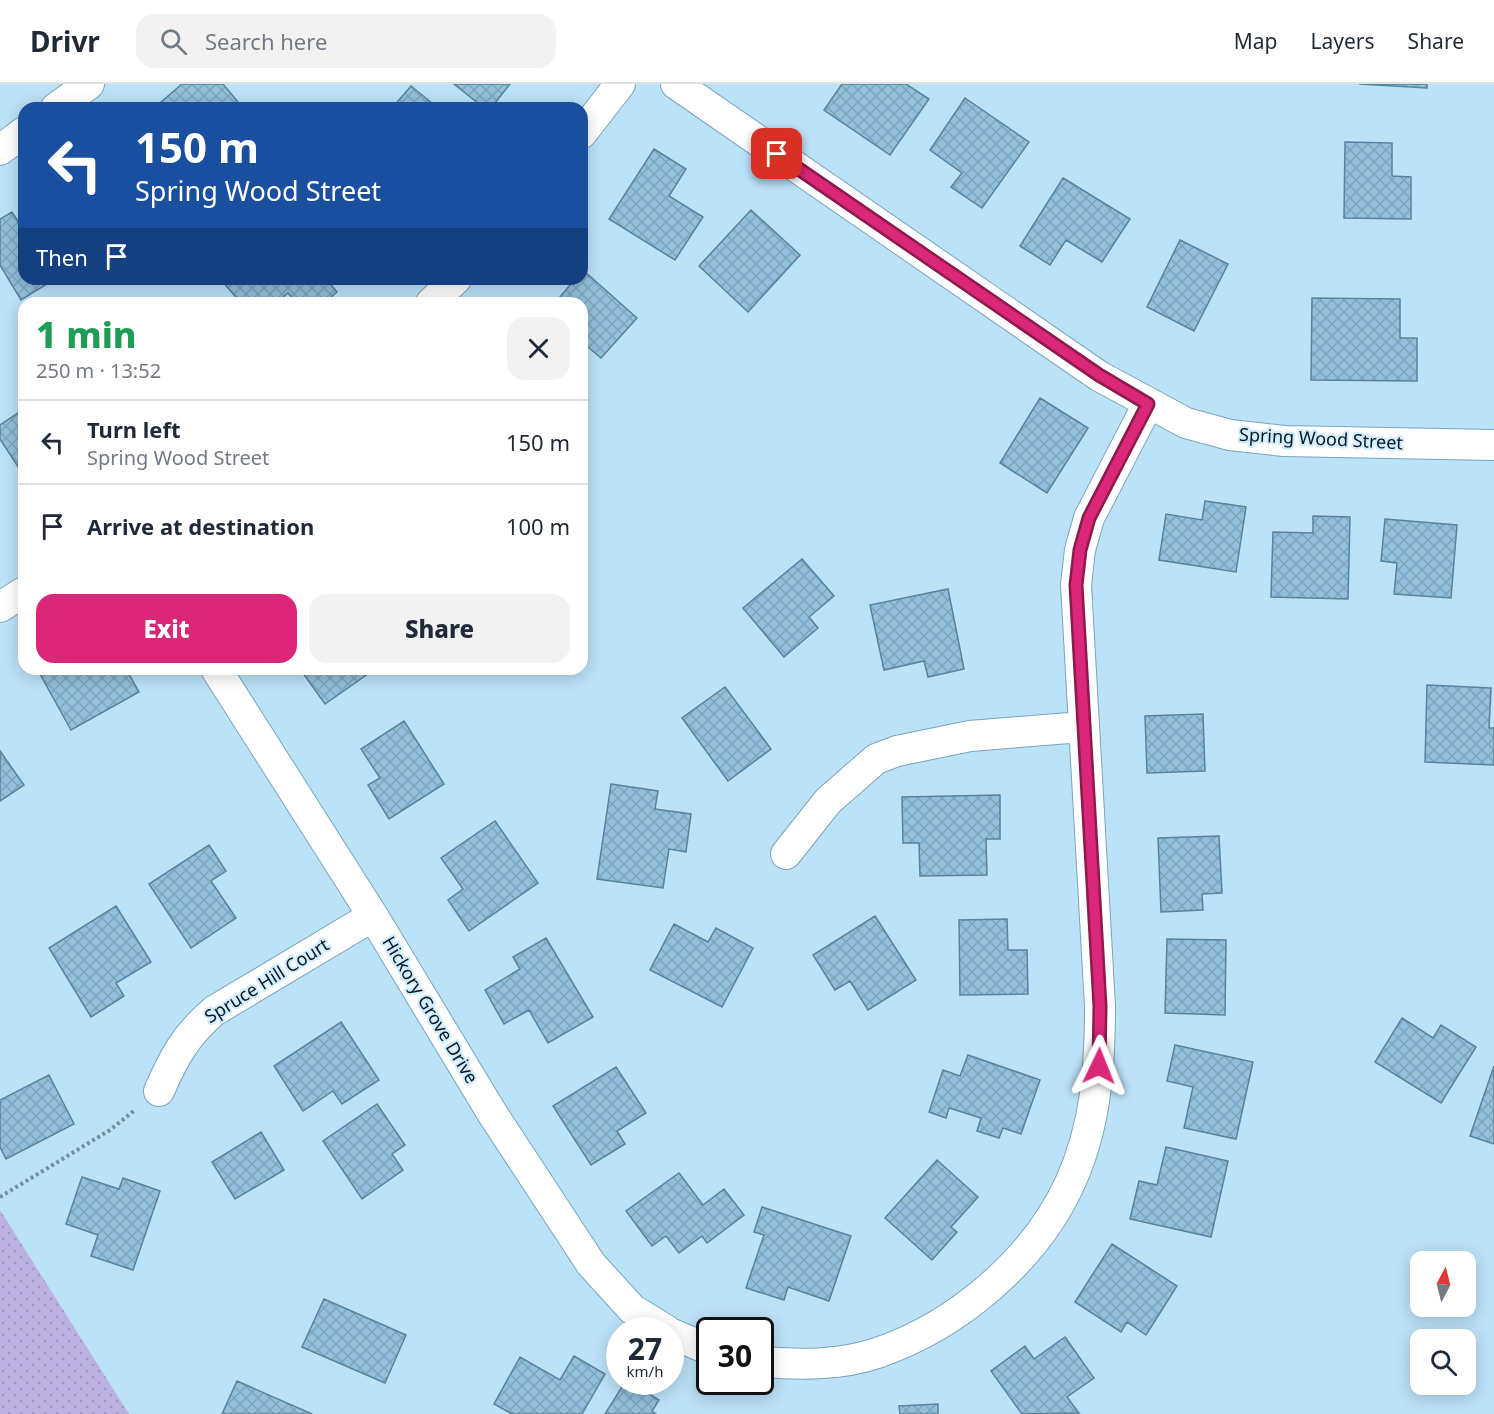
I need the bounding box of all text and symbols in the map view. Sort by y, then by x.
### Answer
search box [136,14,556,68]
text: Drivr [30,22,100,60]
icon: search [157,25,190,58]
text: Search here [205,26,327,56]
text: Map [1234,27,1278,55]
text: Layers [1311,27,1375,55]
text: Share [1408,27,1464,55]
text: 150 m [135,118,259,175]
icon: left [36,126,114,204]
pin [751,128,802,179]
icon: arrive [760,137,793,170]
text: Spring Wood Street [135,172,381,209]
icon: arrive [100,240,133,273]
text: Then [36,242,88,272]
text: 1 min [36,310,137,359]
button: close [507,317,570,380]
text: 250 m · 13:52 [36,357,161,384]
text: Turn left [87,414,181,444]
street label: Spring Wood Street [1238,422,1404,454]
icon: left [36,426,69,459]
text: 150 m [506,427,570,457]
text: Spring Wood Street [87,444,269,471]
icon: arrive [36,510,69,543]
text: Arrive at destination [87,511,314,541]
text: 100 m [506,511,570,541]
button: Exit [36,594,297,663]
button: Share [309,594,570,663]
street label: Hickory Grove Drive [377,931,484,1088]
street label: Spruce Hill Court [200,932,334,1028]
position arrow [1067,1034,1131,1098]
north arrow [1410,1251,1476,1317]
map controls [1410,1251,1476,1395]
speed limit sign: 30 [696,1317,774,1395]
text: 27 [628,1328,662,1369]
button: search [1410,1329,1476,1395]
text: km/h [627,1361,663,1381]

